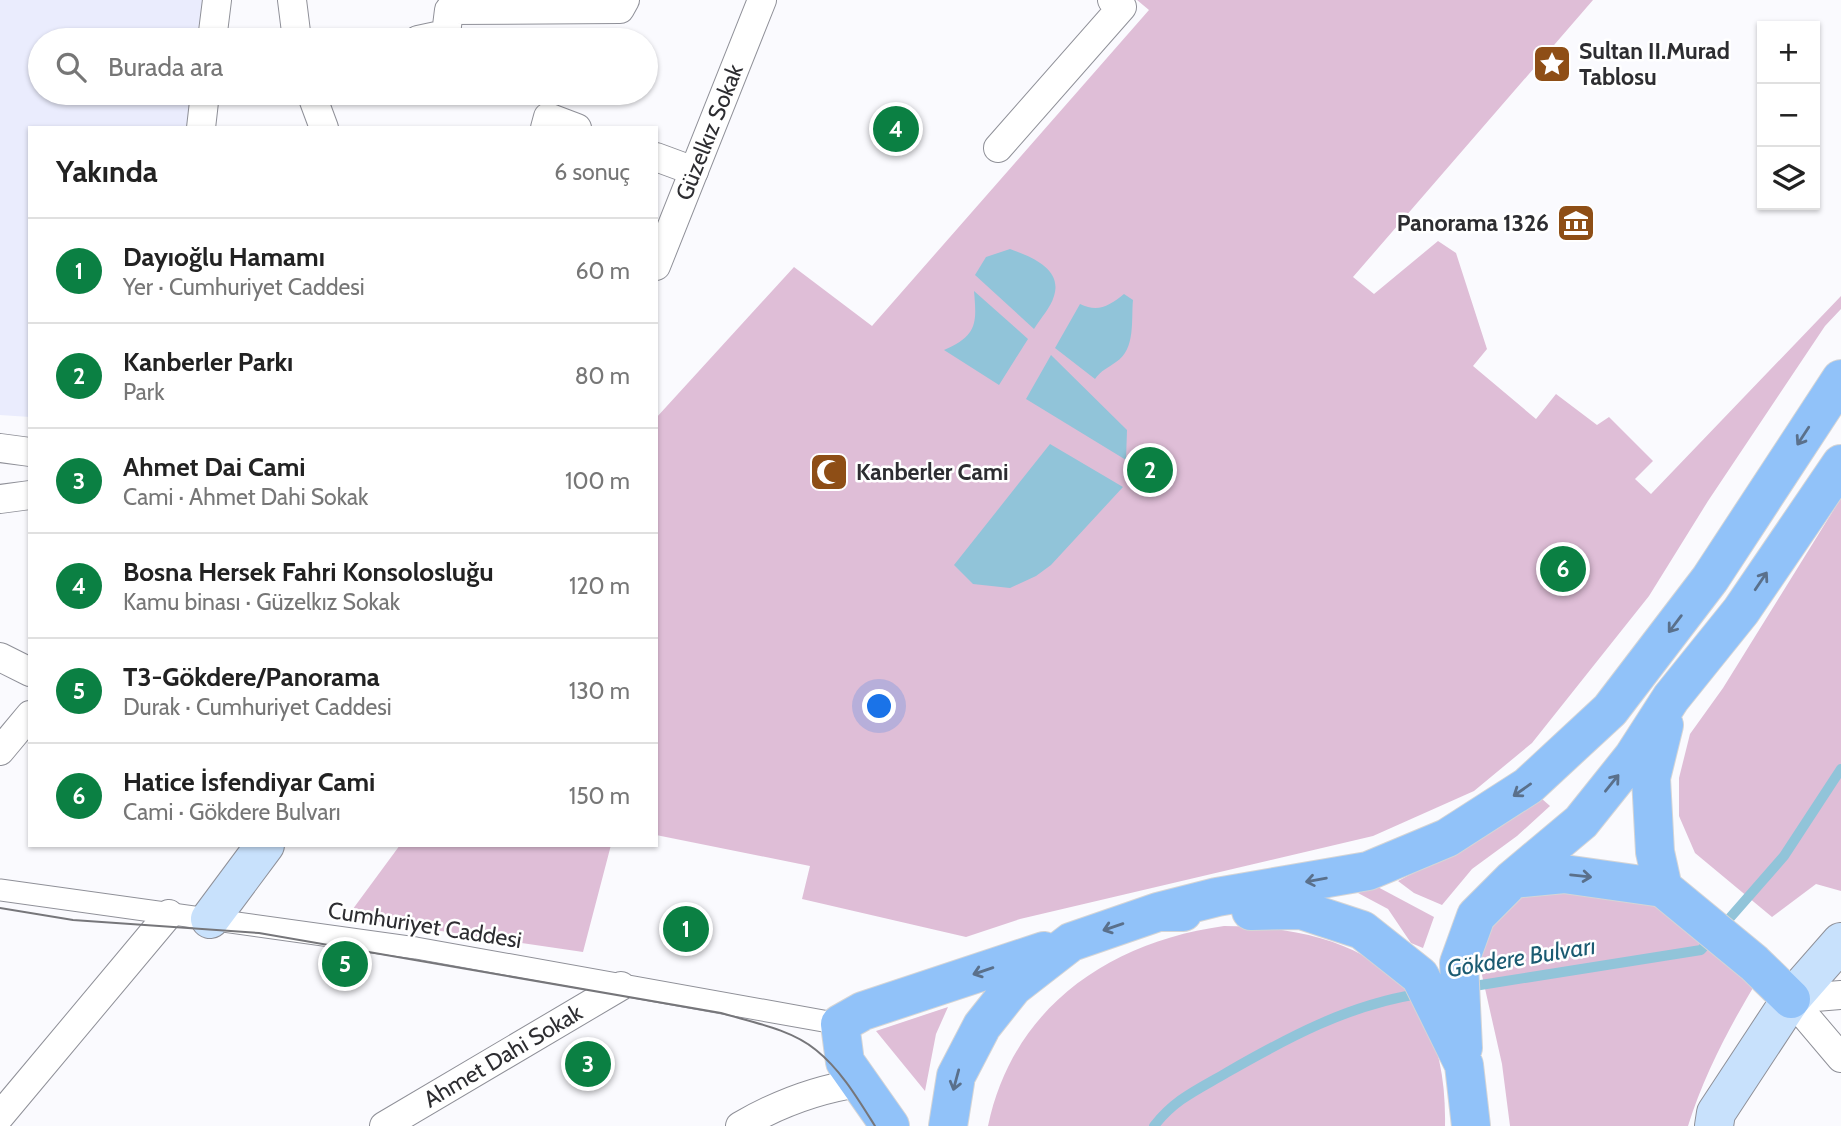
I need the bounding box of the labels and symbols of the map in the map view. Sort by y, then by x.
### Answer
place label: Sultan II.Murad Tablosu [1579,37,1730,91]
place icon: Sultan II.Murad Tablosu [1531,43,1573,85]
street label: Güzelkız Sokak [670,59,749,204]
pin: 4 [873,103,919,155]
museum icon: Panorama 1326 [1555,202,1597,244]
place label: Panorama 1326 [1397,209,1549,237]
one-way arrow [1796,426,1811,445]
pin: 2 [1127,444,1173,496]
mosque icon: Kanberler Cami [808,451,850,493]
place label: Kanberler Cami [856,458,1009,486]
pin: 6 [1540,543,1586,595]
one-way arrow [1754,572,1769,591]
one-way arrow [1668,614,1683,633]
your location [862,689,896,723]
one-way arrow [1604,775,1619,793]
one-way arrow [1513,783,1532,797]
one-way arrow [1569,869,1592,882]
one-way arrow [1305,874,1328,887]
street label: Cumhuriyet Caddesi [326,896,524,954]
pin: 1 [663,903,709,955]
one-way arrow [1102,922,1124,934]
water label: Gökdere Bulvarı [1445,931,1597,983]
pin: 5 [322,938,368,990]
one-way arrow [972,966,994,978]
street label: Ahmet Dahi Sokak [418,998,588,1113]
pin: 3 [565,1038,611,1090]
one-way arrow [949,1068,962,1090]

